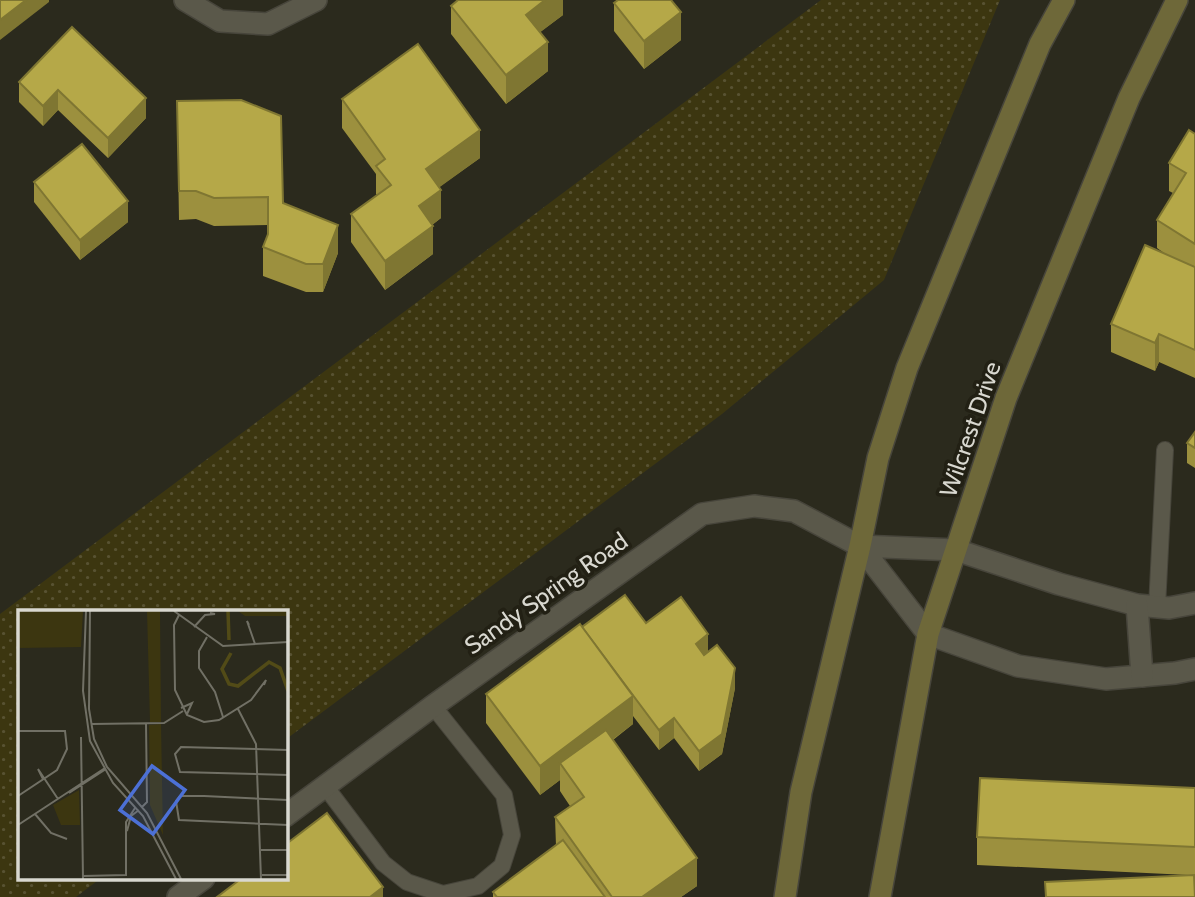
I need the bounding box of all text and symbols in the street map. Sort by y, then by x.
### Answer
street label: Wilcrest Drive [933,358,1007,500]
street label: Sandy Spring Road [459,526,633,660]
inset map [18,610,287,880]

